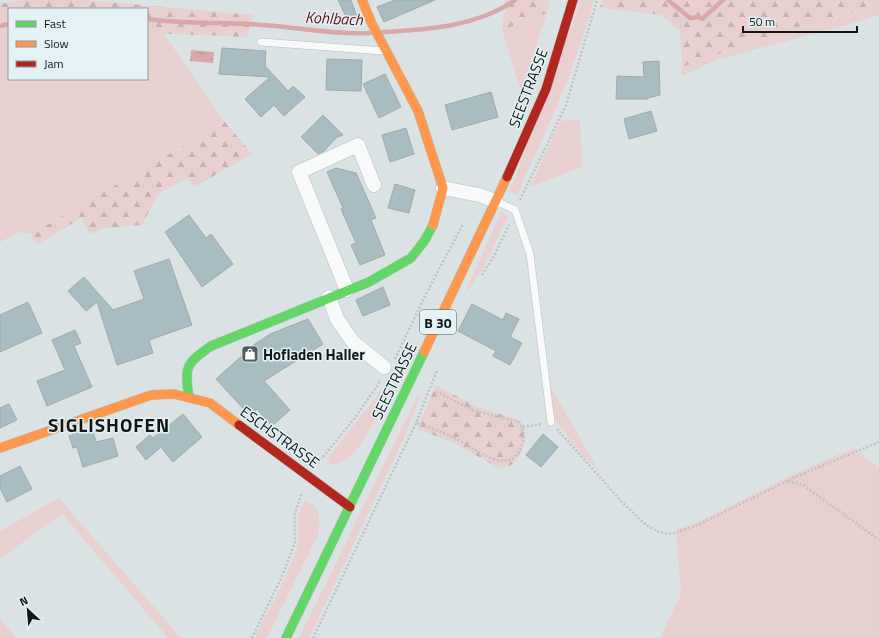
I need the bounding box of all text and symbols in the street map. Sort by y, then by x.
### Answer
water label: Kohlbach [305,5,364,32]
legend [8,8,148,80]
scale bar [743,8,857,34]
text: 50 m [749,12,775,31]
text: Fast [44,14,67,33]
text: Slow [44,34,69,53]
street label: SEESTRASSE [502,45,554,131]
text: Jam [44,54,64,73]
road number: B 30 [420,310,456,334]
street label: SEESTRASSE [365,339,423,423]
place label: Hofladen Haller [263,343,365,366]
shop icon: Hofladen Haller [240,344,260,364]
street label: ESCHSTRASSE [236,400,324,474]
district label: SIGLISHOFEN [48,410,170,439]
north arrow [8,590,48,630]
text: N [17,592,31,610]

